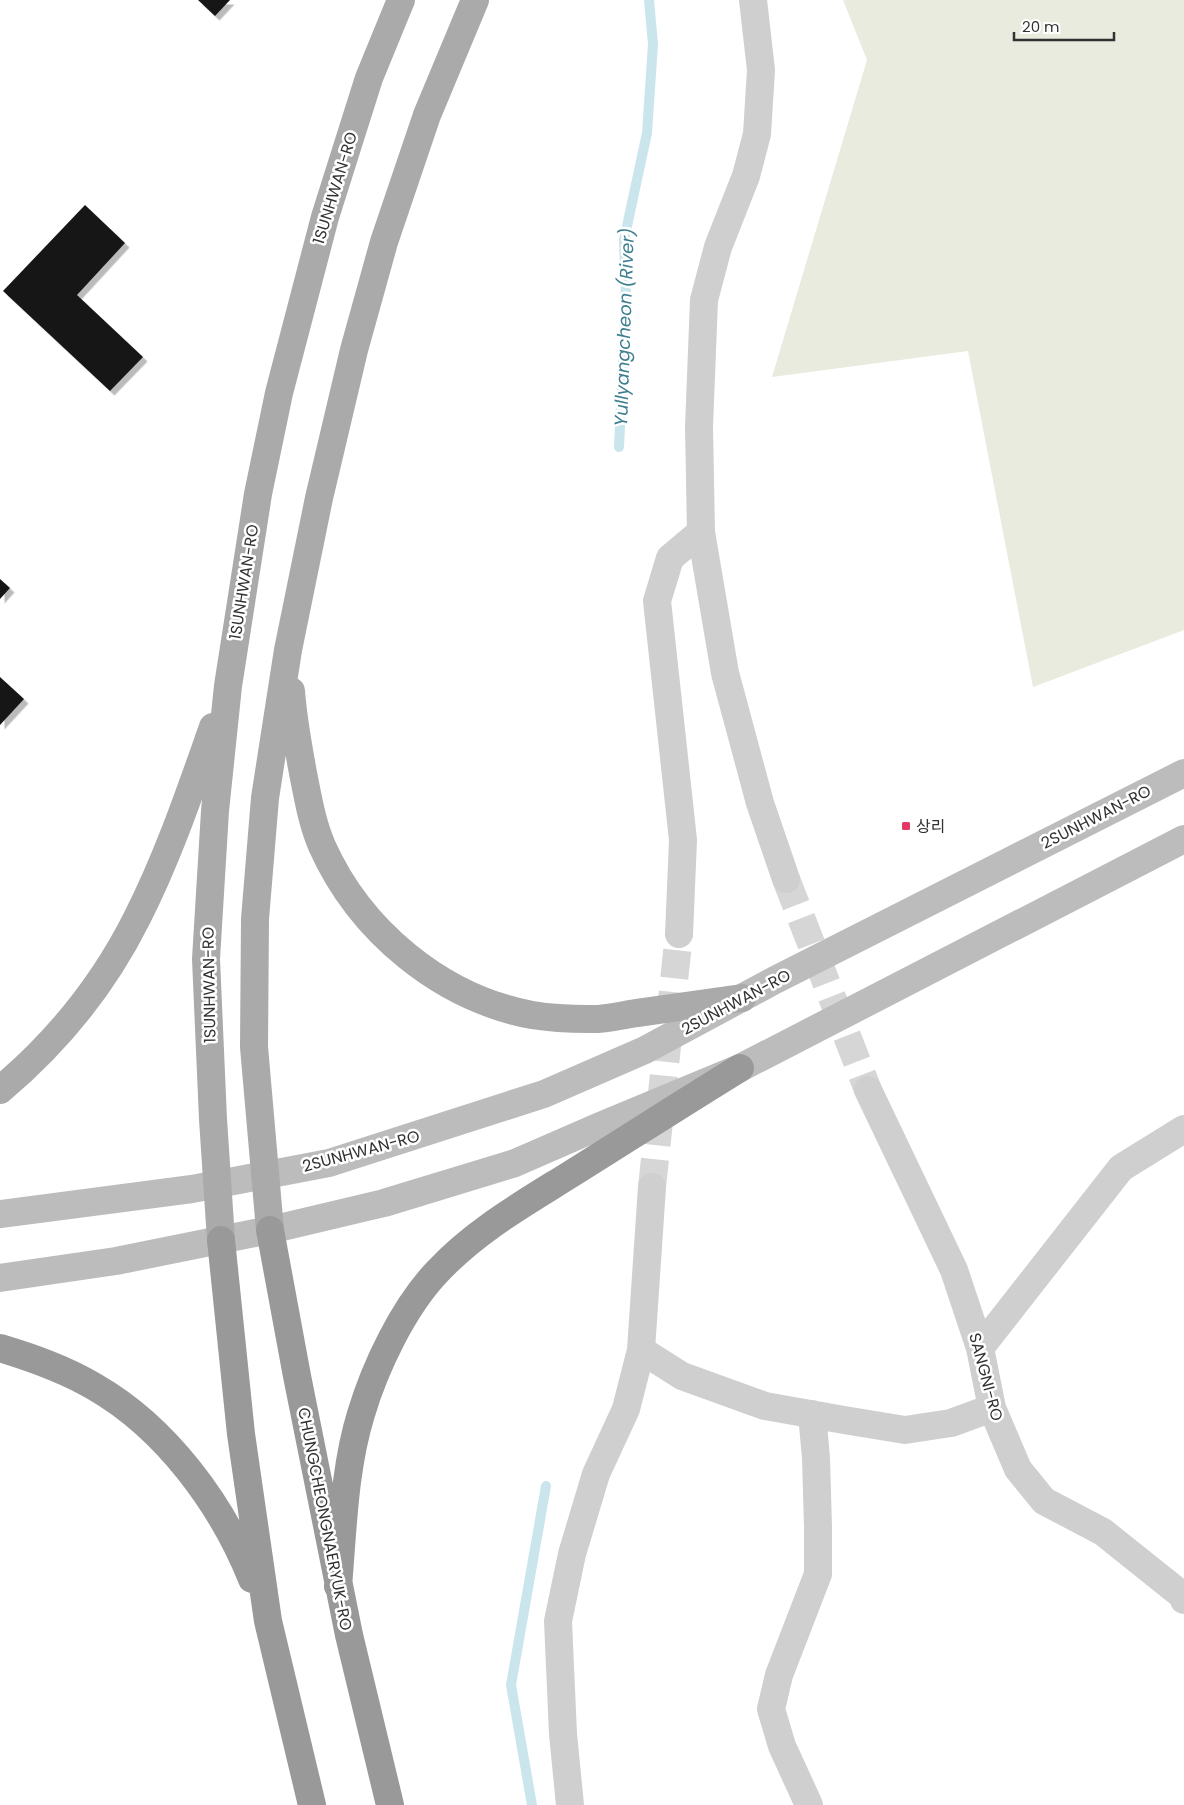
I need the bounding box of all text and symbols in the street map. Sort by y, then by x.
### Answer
scale bar [1014,10,1114,42]
text: 20 m [1022,16,1060,37]
street label: 1SUNHWAN-RO [307,129,363,247]
water label: Yullyangcheon (River) [608,227,640,427]
street label: 1SUNHWAN-RO [224,523,264,641]
street label: 2SUNHWAN-RO [1037,779,1155,855]
place label: 상리 [916,815,945,838]
marker: 상리 [900,820,912,832]
street label: 1SUNHWAN-RO [196,927,222,1043]
street label: 2SUNHWAN-RO [677,964,795,1040]
street label: 2SUNHWAN-RO [300,1124,422,1178]
street label: SANGNI-RO [963,1330,1009,1424]
street label: CHUNGCHEONGNAERYUK-RO [292,1406,358,1632]

